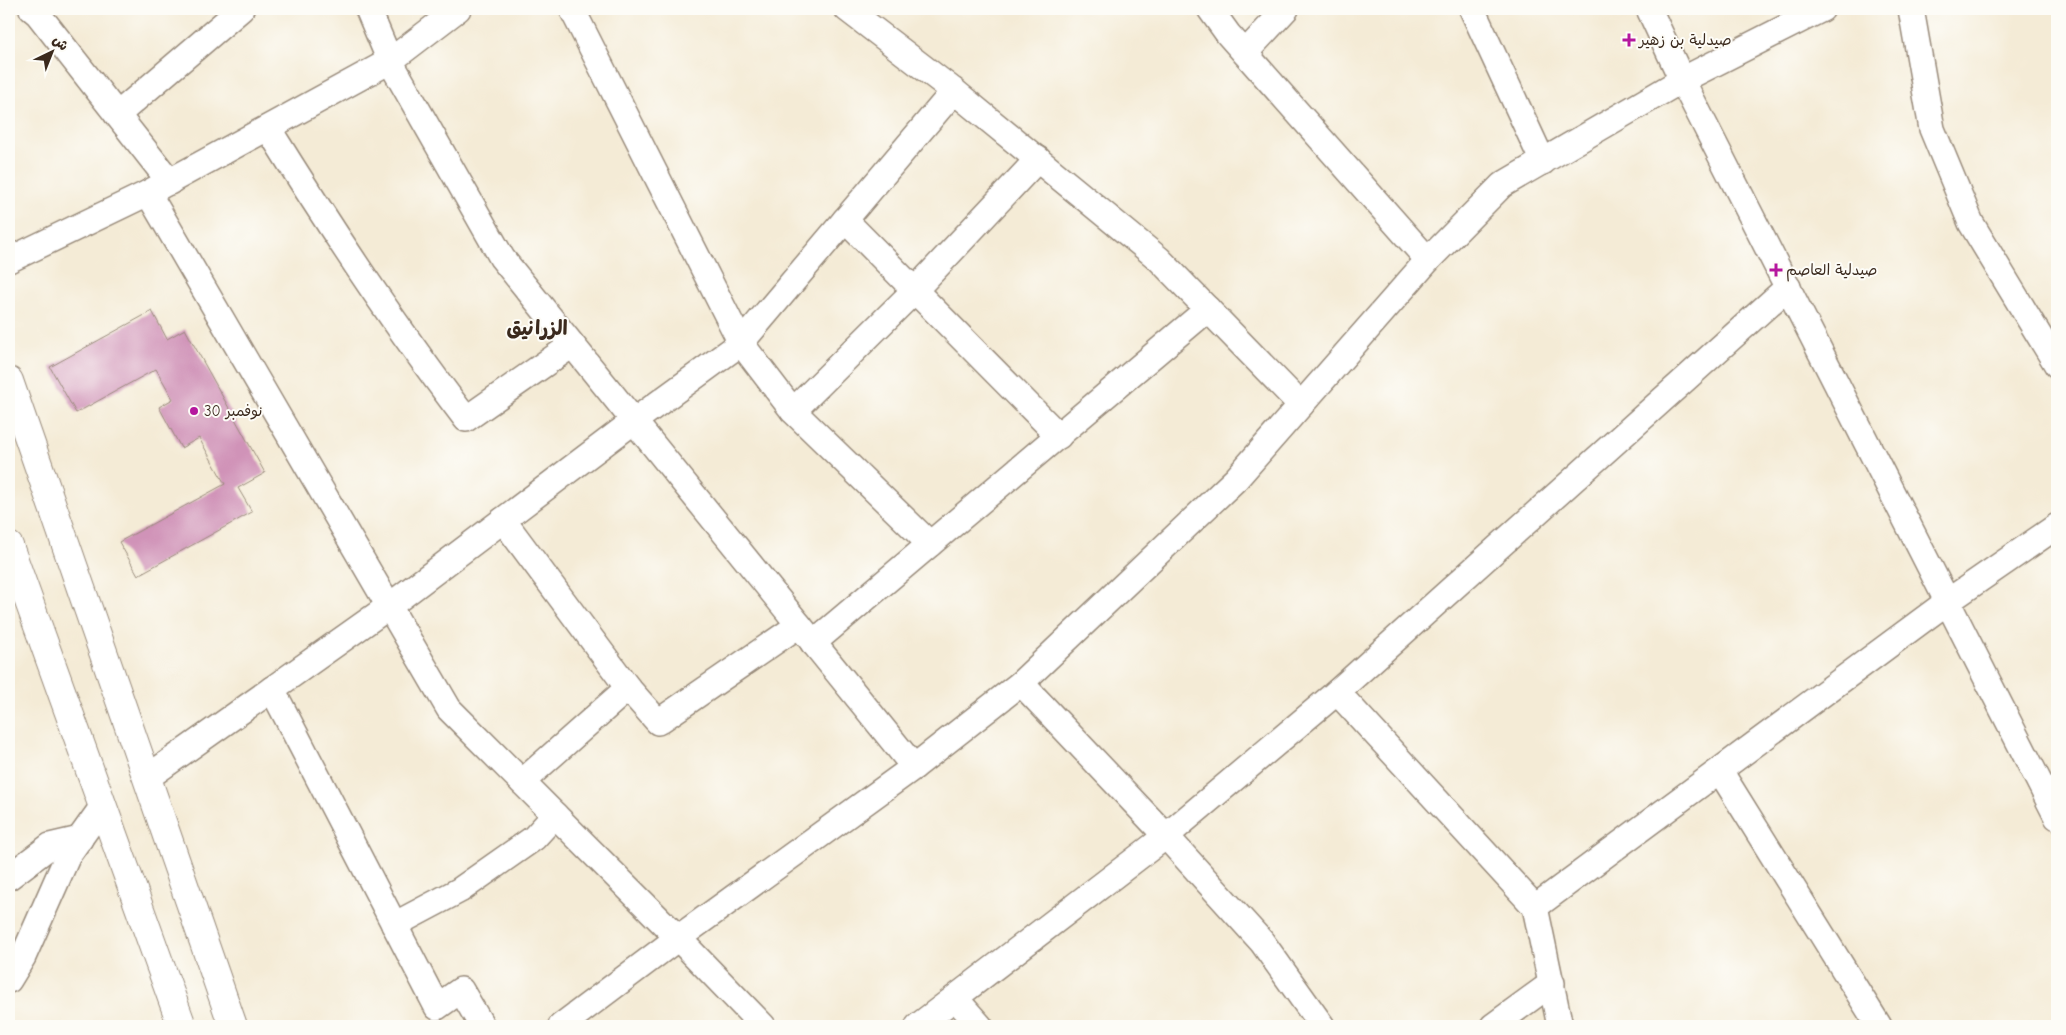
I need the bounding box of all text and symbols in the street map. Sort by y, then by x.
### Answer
north arrow [28,28,78,78]
text: ش [49,31,72,54]
place label: صيدلية بن زهير [1637,31,1732,49]
marker: صيدلية بن زهير [1623,34,1635,46]
place label: صيدلية العاصم [1786,261,1877,282]
marker: صيدلية العاصم [1770,264,1782,276]
district label: الزرانيق [506,317,568,340]
place label: 30 نوفمبر [204,402,262,420]
marker: 30 نوفمبر [188,405,200,417]

